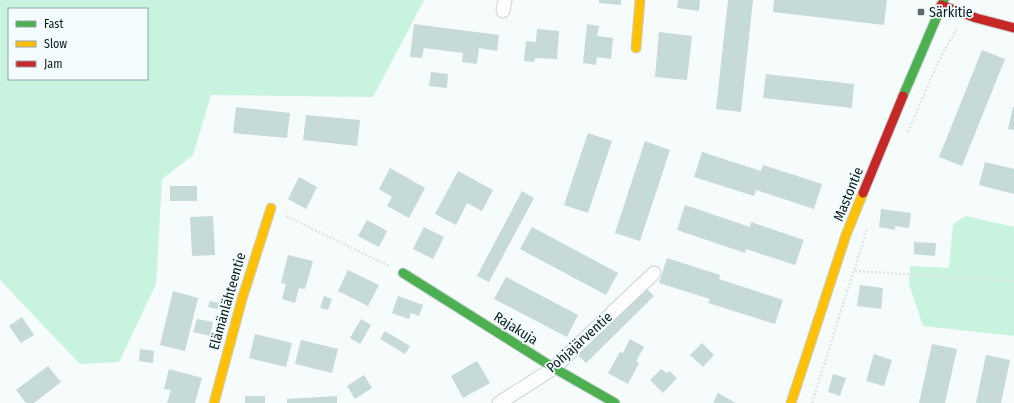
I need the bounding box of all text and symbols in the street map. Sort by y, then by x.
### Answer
place label: Särkitie [929,4,973,21]
marker: Särkitie [916,7,926,17]
legend [8,8,148,80]
text: Fast [44,17,63,31]
text: Slow [44,37,67,51]
text: Jam [44,57,62,71]
street label: Mastontie [830,165,867,224]
street label: Elämänlähteentie [205,250,250,352]
street label: Rajakuja [491,308,541,349]
street label: Pohjajärventie [543,308,616,376]

